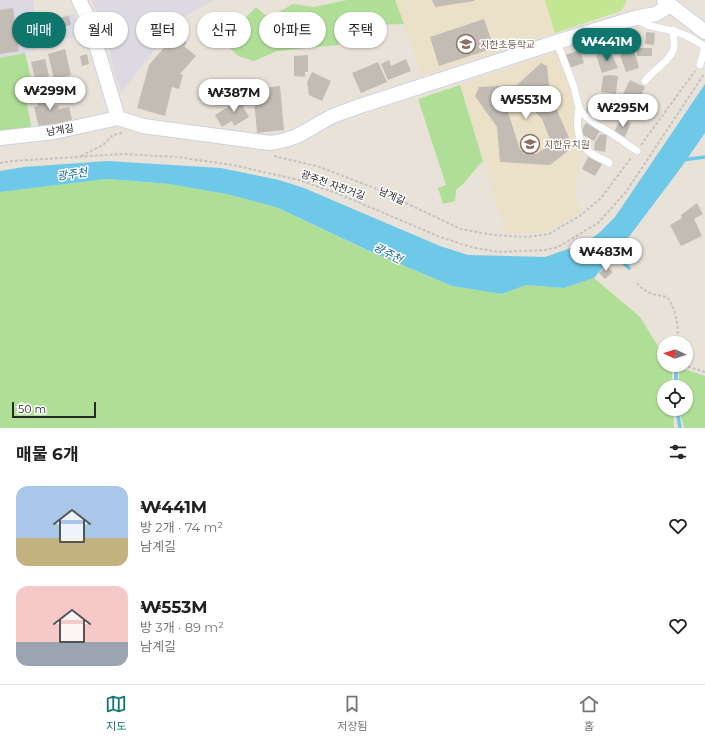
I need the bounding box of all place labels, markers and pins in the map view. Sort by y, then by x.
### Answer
pin: ₩441M [579,28,635,62]
school or university icon: 지한초등학교 [455,33,477,55]
place label: 지한초등학교 [480,38,535,51]
pin: ₩299M [22,77,78,111]
pin: ₩387M [206,79,262,113]
pin: ₩553M [498,86,554,120]
pin: ₩295M [595,94,651,128]
school or university icon: 지한유치원 [519,133,541,155]
place label: 지한유치원 [544,138,590,151]
pin: ₩483M [578,238,634,272]

